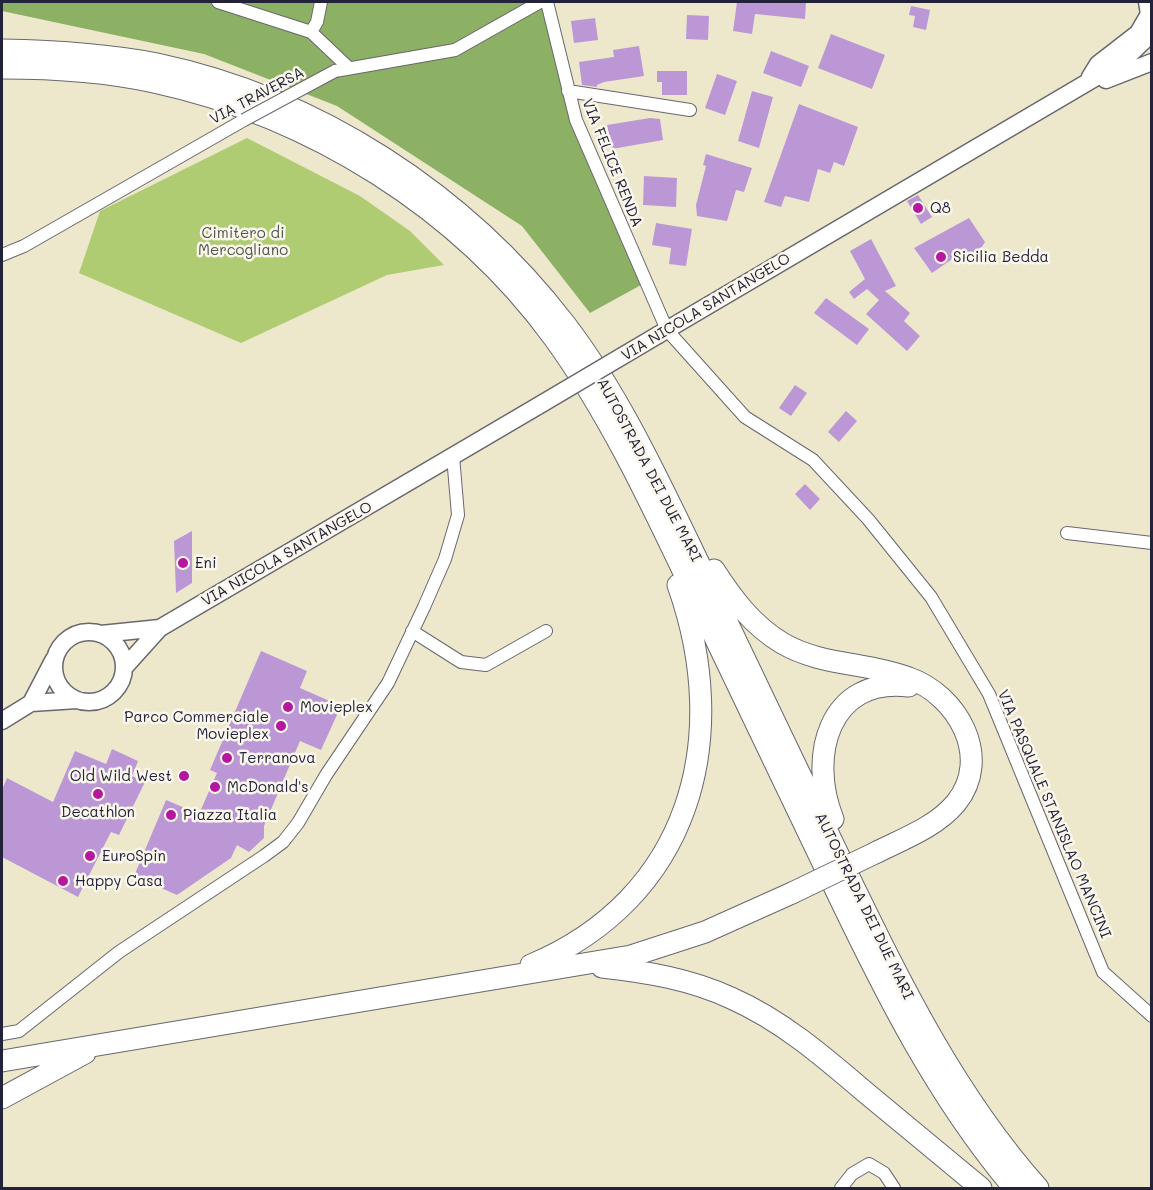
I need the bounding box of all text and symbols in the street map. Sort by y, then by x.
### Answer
street label: VIA TRAVERSA [207,64,307,128]
street label: VIA FELICE RENDA [578,96,646,230]
place label: Q8 [930,199,951,217]
marker: Q8 [911,201,925,215]
park label: Cimitero di Mercogliano [198,224,288,259]
place label: Sicilia Bedda [953,248,1049,266]
street label: VIA NICOLA SANTANGELO [618,249,794,365]
marker: Sicilia Bedda [934,250,948,264]
street label: AUTOSTRADA DEI DUE MARI [593,375,705,565]
street label: VIA NICOLA SANTANGELO [199,498,375,610]
place label: Eni [195,554,216,572]
marker: Eni [176,556,190,570]
street label: VIA PASQUALE STANISLAO MANCINI [993,687,1115,941]
place label: Movieplex [300,698,373,716]
marker: Movieplex [281,700,295,714]
place label: Parco Commerciale Movieplex [124,708,269,743]
marker: Parco Commerciale Movieplex [274,719,288,733]
place label: Terranova [239,749,316,767]
marker: Terranova [220,751,234,765]
place label: Old Wild West [70,767,172,785]
marker: Old Wild West [177,769,191,783]
place label: McDonald's [227,778,309,796]
marker: McDonald's [208,780,222,794]
marker: Decathlon [91,787,105,801]
place label: Decathlon [61,803,135,821]
place label: Piazza Italia [183,806,277,824]
marker: Piazza Italia [164,808,178,822]
street label: AUTOSTRADA DEI DUE MARI [811,810,917,1002]
place label: EuroSpin [102,847,166,865]
marker: EuroSpin [83,849,97,863]
place label: Happy Casa [75,872,163,890]
marker: Happy Casa [56,874,70,888]

